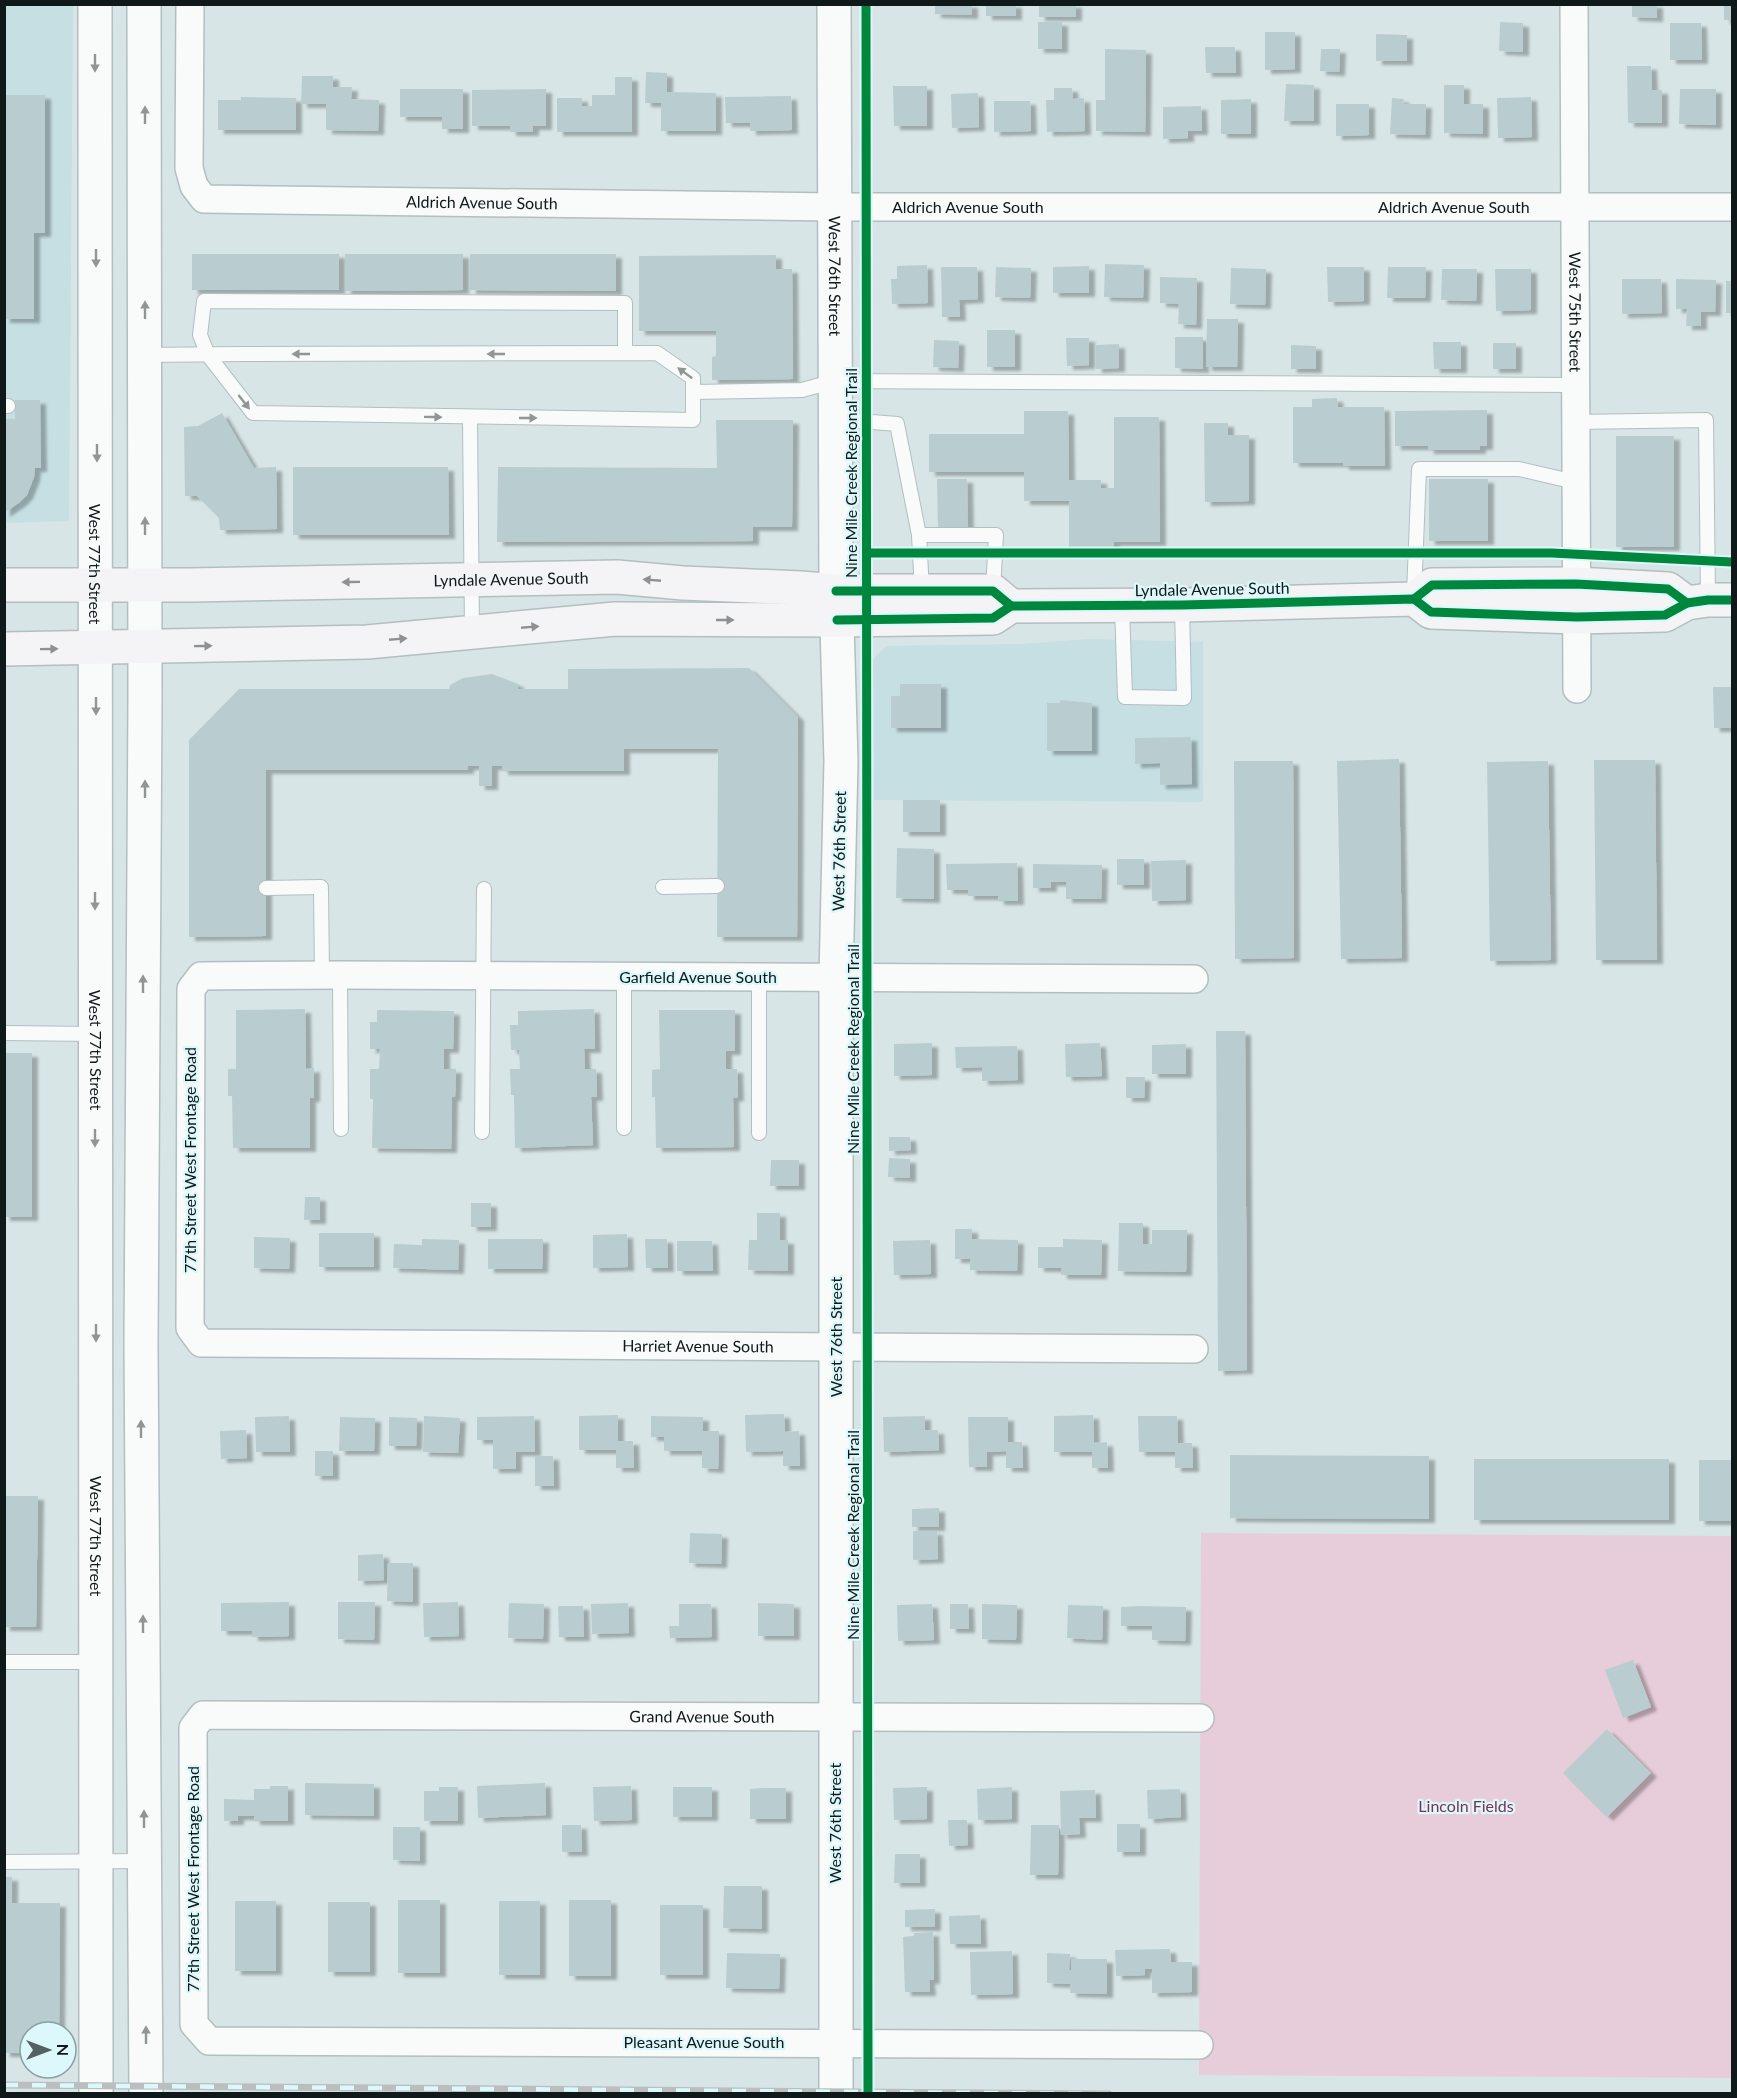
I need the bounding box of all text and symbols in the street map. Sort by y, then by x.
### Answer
one-way arrow [91,53,100,72]
one-way arrow [140,105,150,124]
street label: Aldrich Avenue South [406,192,558,212]
street label: Aldrich Avenue South [892,197,1044,216]
street label: Aldrich Avenue South [1378,197,1530,216]
street label: West 76th Street [826,216,845,337]
one-way arrow [91,248,101,267]
street label: West 75th Street [1566,252,1586,373]
one-way arrow [140,300,150,319]
one-way arrow [292,349,311,359]
one-way arrow [487,349,506,359]
one-way arrow [677,367,693,379]
street label: Nine Mile Creek Regional Trail [841,368,860,578]
one-way arrow [238,393,250,409]
one-way arrow [424,412,443,422]
one-way arrow [519,413,538,423]
one-way arrow [92,443,102,462]
street label: West 77th Street [86,504,105,624]
one-way arrow [140,516,150,535]
street label: Lyndale Avenue South [433,568,589,589]
one-way arrow [642,575,661,585]
one-way arrow [341,577,360,587]
street label: Lyndale Avenue South [1134,578,1290,599]
one-way arrow [715,615,734,624]
one-way arrow [521,622,540,632]
one-way arrow [389,634,408,644]
one-way arrow [194,641,213,651]
one-way arrow [40,644,59,654]
one-way arrow [91,697,101,716]
one-way arrow [140,779,150,798]
street label: West 76th Street [828,790,849,911]
one-way arrow [90,892,100,911]
street label: Nine Mile Creek Regional Trail [843,944,862,1154]
street label: Garfield Avenue South [619,967,777,986]
one-way arrow [138,974,148,993]
street label: West 77th Street [86,990,106,1110]
street label: 77th Street West Frontage Road [180,1047,199,1273]
one-way arrow [90,1129,100,1148]
street label: West 76th Street [826,1277,845,1397]
one-way arrow [91,1324,101,1343]
street label: Harriet Avenue South [622,1336,774,1355]
one-way arrow [137,1420,146,1439]
street label: Nine Mile Creek Regional Trail [843,1430,862,1640]
street label: West 77th Street [87,1476,106,1596]
one-way arrow [138,1615,148,1634]
street label: Grand Avenue South [629,1706,775,1726]
street label: West 76th Street [825,1763,844,1883]
street label: 77th Street West Frontage Road [183,1766,202,1992]
park label: Lincoln Fields [1418,1796,1514,1815]
one-way arrow [139,1810,149,1829]
north arrow [18,2020,78,2080]
one-way arrow [141,2026,150,2045]
street label: Pleasant Avenue South [623,2032,785,2051]
text: N [54,2044,73,2056]

